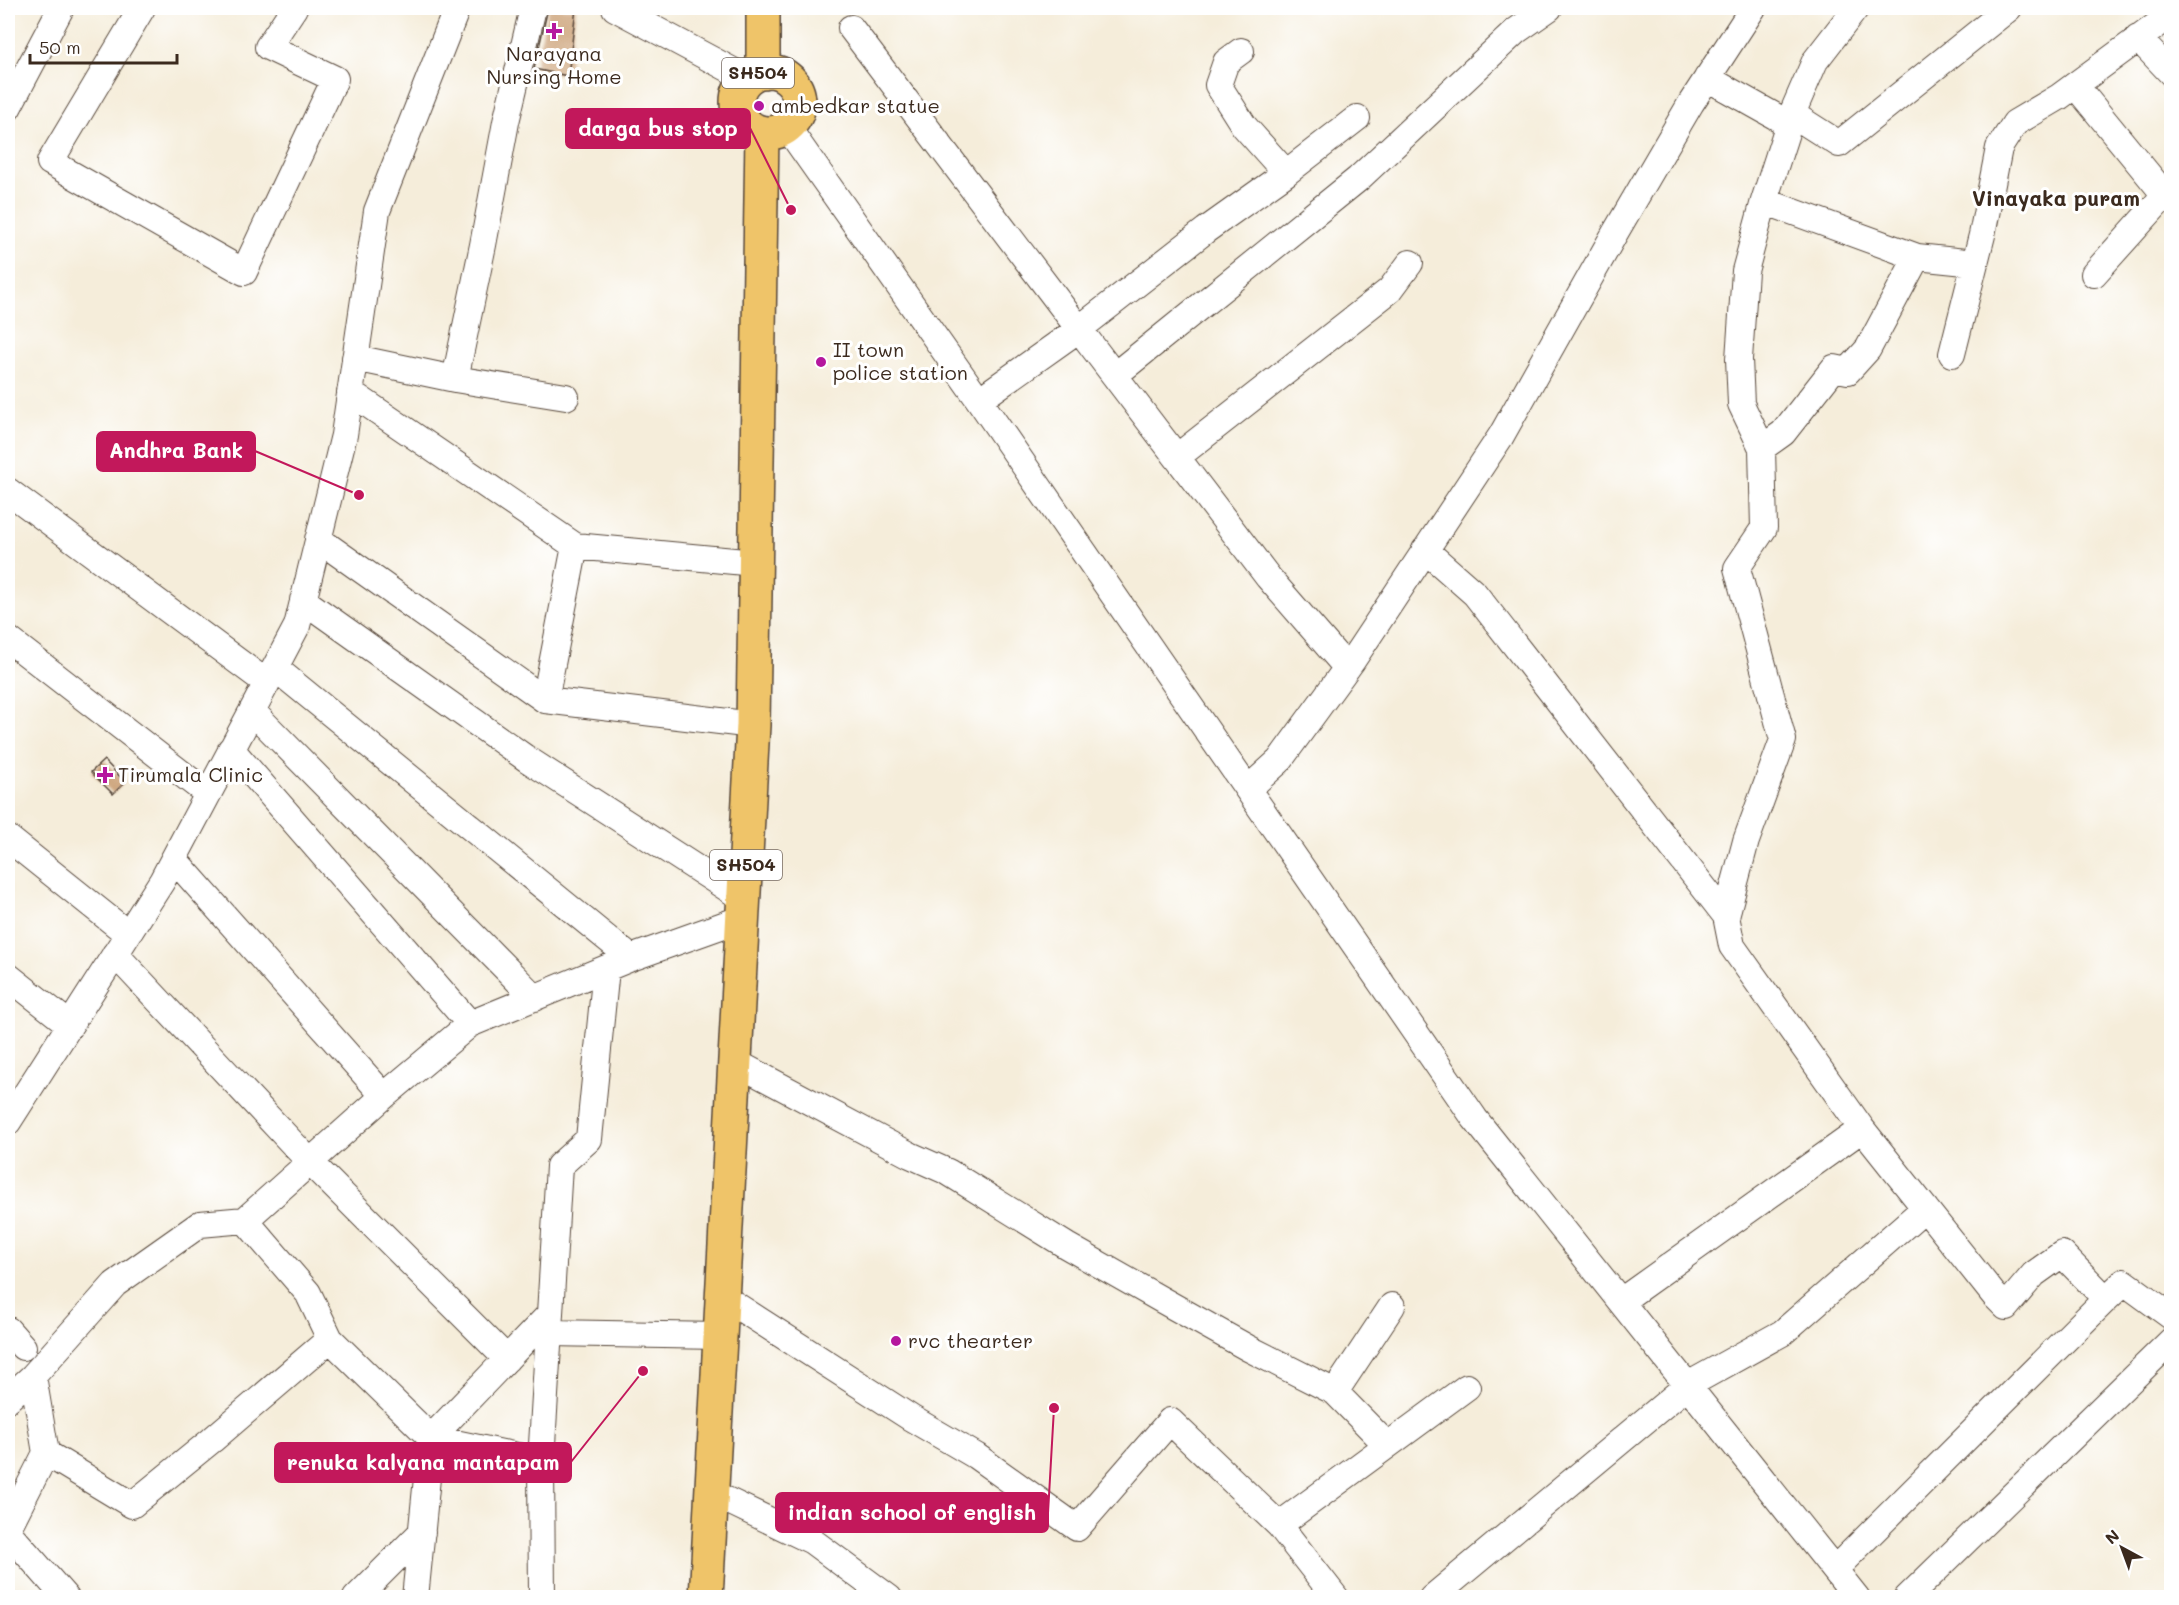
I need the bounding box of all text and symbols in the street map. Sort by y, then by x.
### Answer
marker: Narayana Nursing Home [545,22,563,40]
scale bar [30,27,177,65]
text: 50 m [39,35,81,59]
place label: Narayana Nursing Home [486,40,622,89]
road number: SH504 [722,58,794,88]
place label: ambedkar statue [771,92,940,118]
marker: ambedkar statue [752,99,766,113]
callout: darga bus stop [566,109,750,148]
text: darga bus stop [578,114,738,141]
district label: Vinayaka puram [1972,184,2140,212]
place label: II town police station [833,336,968,385]
marker: II town police station [814,355,828,369]
callout: Andhra Bank [97,432,255,471]
text: Andhra Bank [109,436,243,463]
place label: Tirumala Clinic [118,761,263,787]
marker: Tirumala Clinic [96,766,114,784]
road number: SH504 [710,850,782,880]
place label: rvc thearter [908,1327,1033,1353]
marker: rvc thearter [889,1334,903,1348]
callout: renuka kalyana mantapam [275,1443,571,1482]
text: renuka kalyana mantapam [287,1448,559,1476]
callout: indian school of english [776,1493,1048,1532]
text: indian school of english [788,1498,1036,1525]
north arrow [2092,1518,2152,1578]
text: N [2100,1524,2123,1548]

